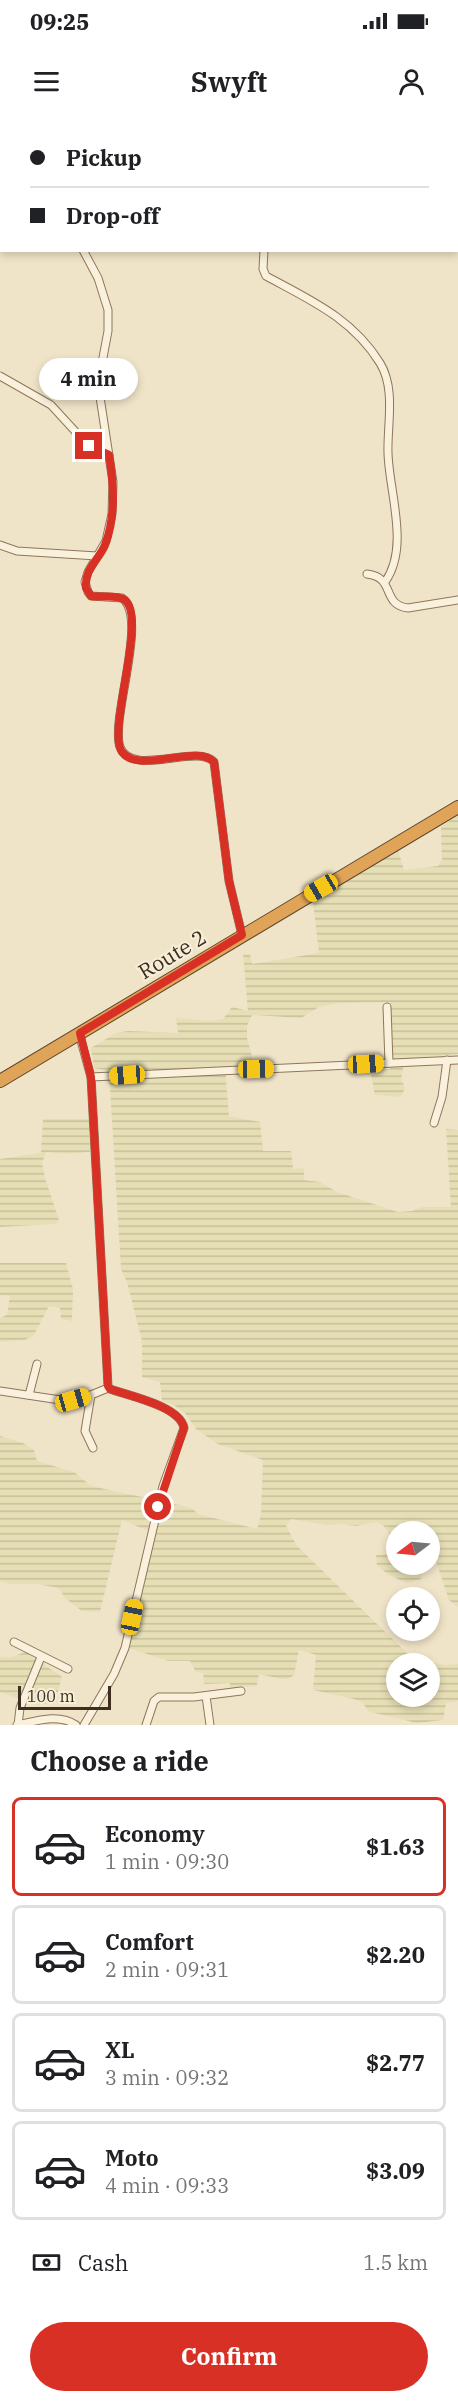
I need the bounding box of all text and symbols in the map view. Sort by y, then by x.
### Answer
text: 09:25 [30,7,89,36]
text: Swyft [191,64,267,99]
icon: menu [30,65,63,98]
icon: person [395,65,428,98]
text: Pickup [66,143,142,172]
text: Drop-off [66,201,160,230]
callout: 4 min [40,359,138,401]
text: 4 min [61,365,117,392]
route end [75,432,102,459]
car [301,871,341,905]
street label: Route 2 [133,923,211,985]
car [348,1054,384,1074]
car [238,1060,274,1078]
car [108,1065,146,1085]
car [53,1386,93,1414]
route start [144,1493,171,1520]
north arrow [386,1521,440,1575]
map controls [386,1521,440,1707]
button: locate [386,1587,440,1641]
car [119,1598,145,1636]
button: layers [386,1653,440,1707]
scale bar [18,1683,111,1710]
text: 100 m [27,1686,75,1706]
text: Choose a ride [30,1743,209,1778]
text: Economy [105,1819,205,1848]
icon: car [33,1820,87,1874]
text: $1.63 [366,1832,425,1861]
text: 1 min · 09:30 [105,1848,229,1875]
text: Comfort [105,1927,194,1956]
icon: car [33,1928,87,1982]
text: $2.20 [366,1940,425,1969]
text: 2 min · 09:31 [105,1956,229,1983]
text: XL [105,2035,135,2064]
icon: car [33,2036,87,2090]
text: $2.77 [366,2048,425,2077]
text: 3 min · 09:32 [105,2064,229,2091]
text: Moto [105,2143,159,2172]
icon: car [33,2144,87,2198]
text: $3.09 [366,2156,425,2185]
text: 4 min · 09:33 [105,2172,229,2199]
icon: cash [30,2246,63,2279]
text: Cash [78,2248,129,2277]
text: 1.5 km [363,2249,428,2276]
button: Confirm [30,2322,428,2391]

